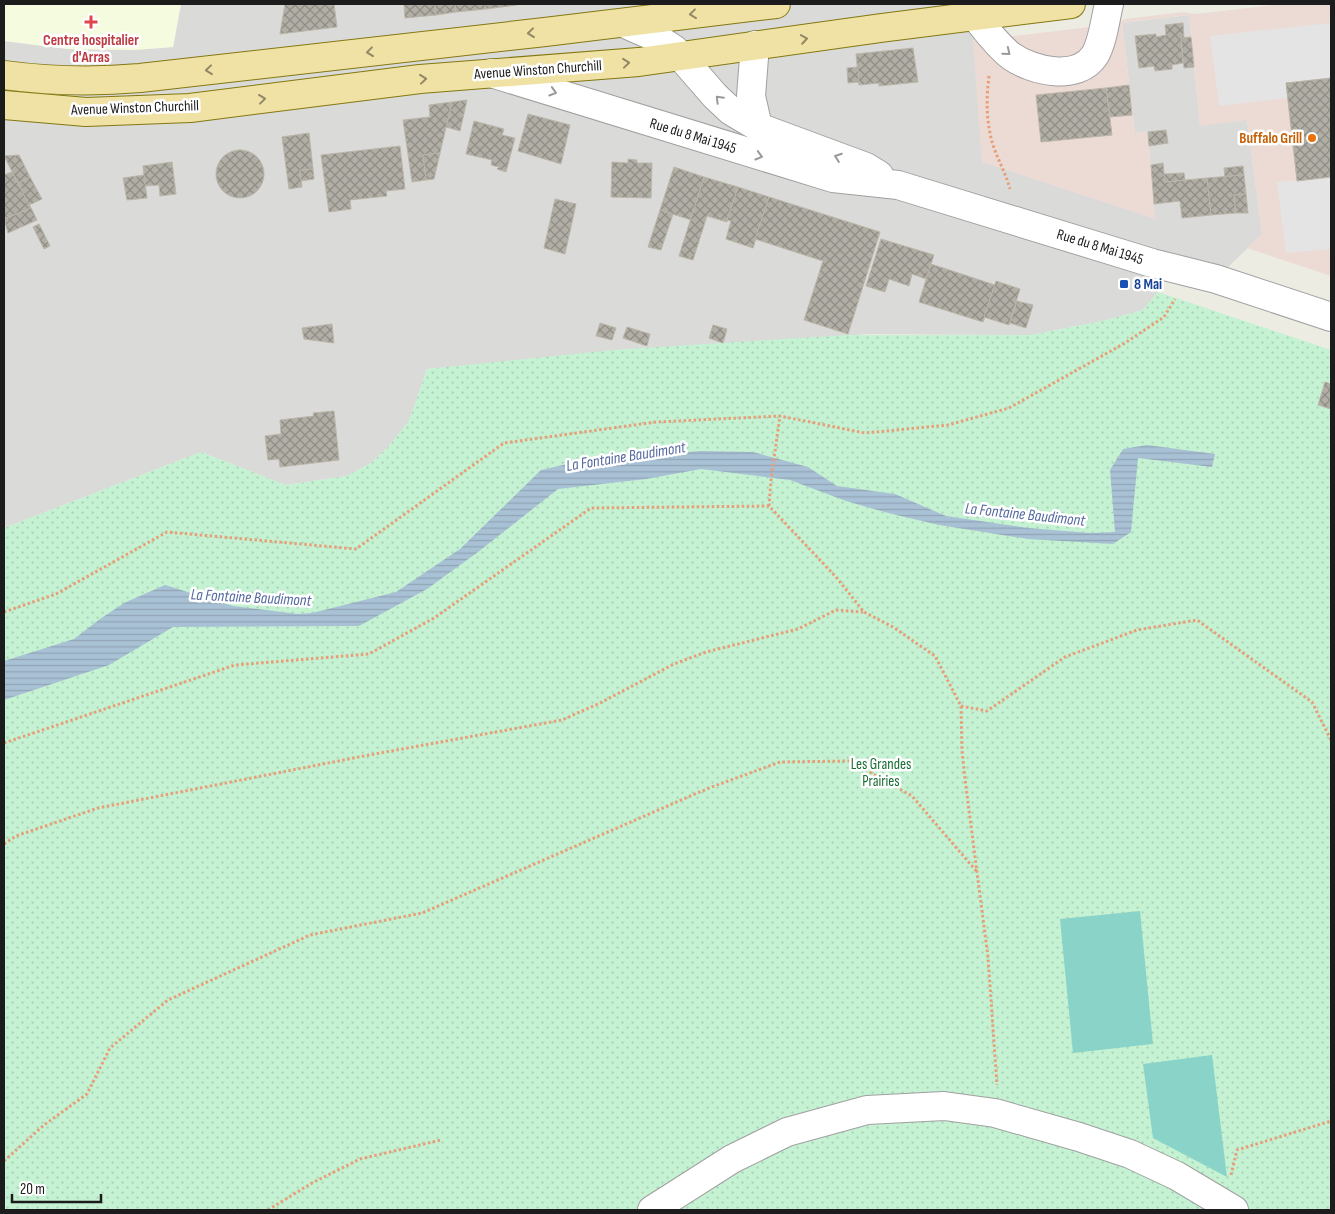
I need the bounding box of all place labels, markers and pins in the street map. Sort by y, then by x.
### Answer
marker: Centre hospitalier d'Arras [84,15,98,29]
place label: Centre hospitalier d'Arras [43,31,139,67]
place label: Buffalo Grill [1239,129,1302,148]
marker: Buffalo Grill [1306,132,1318,144]
place label: 8 Mai [1134,275,1162,294]
marker: 8 Mai [1118,278,1130,290]

